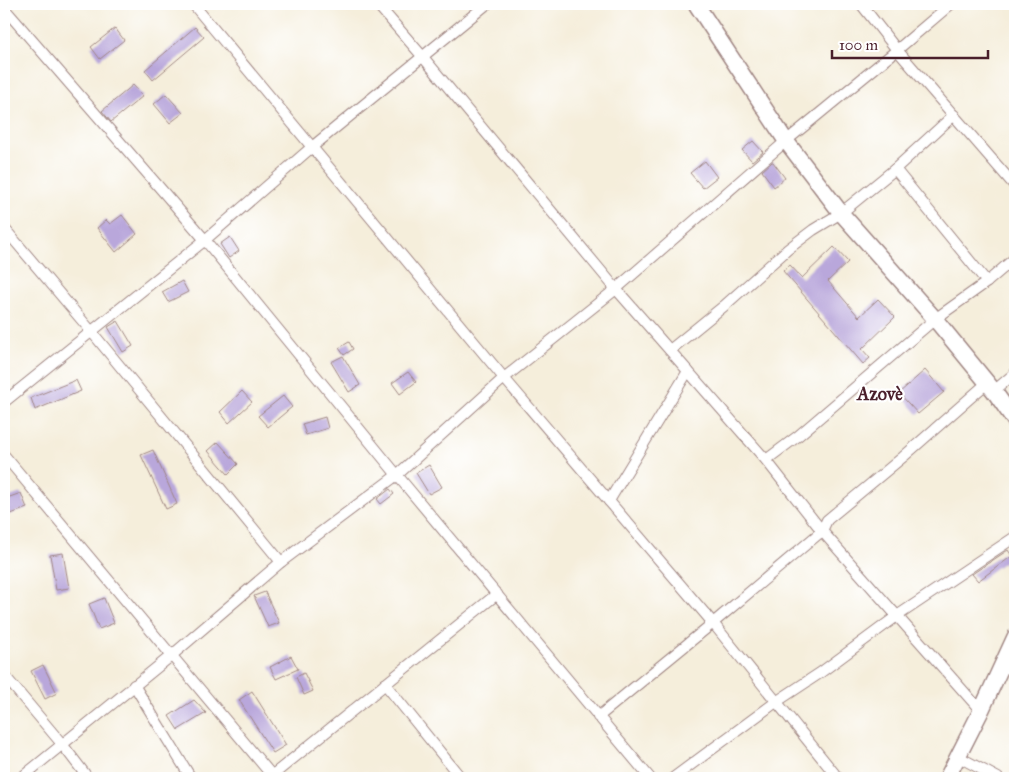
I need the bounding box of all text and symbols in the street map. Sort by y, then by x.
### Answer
scale bar [832,28,988,60]
text: 100 m [839,36,879,54]
district label: Azovè [856,383,903,405]

